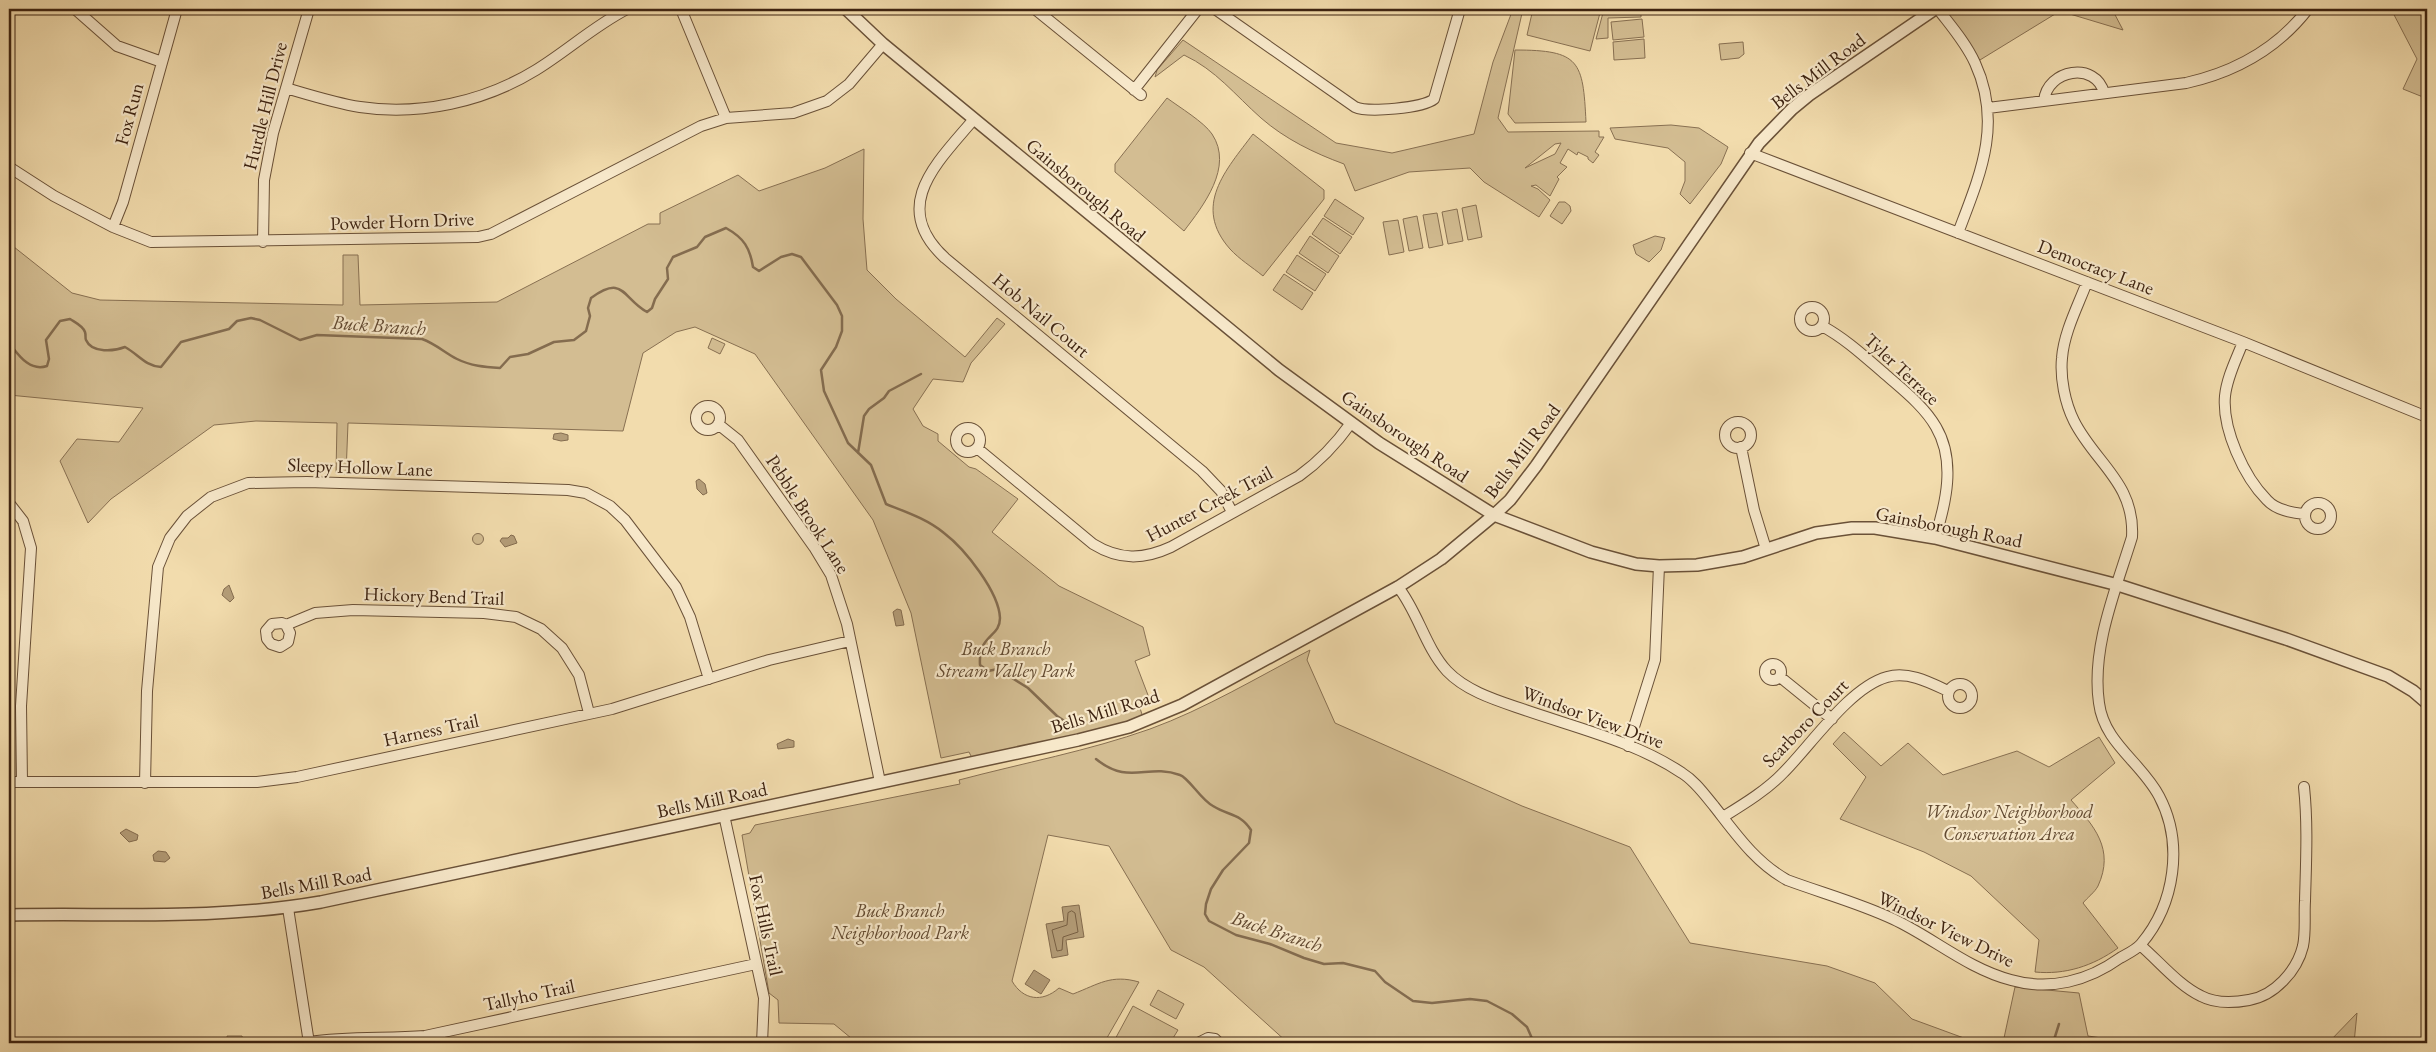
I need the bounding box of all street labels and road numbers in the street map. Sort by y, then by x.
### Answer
street label: Bells Mill Road [1766,27,1871,115]
street label: Hurdle Hill Drive [237,40,293,172]
street label: Fox Run [109,80,149,148]
street label: Gainsborough Road [1021,133,1151,248]
street label: Powder Horn Drive [330,206,474,236]
street label: Democracy Lane [2034,233,2158,301]
street label: Hob Nail Court [987,267,1095,363]
street label: Tyler Terrace [1859,328,1945,410]
street label: Gainsborough Road [1336,384,1474,488]
street label: Bells Mill Road [1478,398,1566,503]
street label: Pebble Brook Lane [760,450,856,578]
street label: Sleepy Hollow Lane [287,452,433,482]
street label: Hunter Creek Trail [1141,460,1277,548]
street label: Gainsborough Road [1874,501,2025,554]
street label: Hickory Bend Trail [363,581,505,611]
street label: Scarboro Court [1756,673,1854,773]
street label: Windsor View Drive [1519,680,1667,754]
street label: Bells Mill Road [1048,683,1163,739]
street label: Harness Trail [381,708,481,752]
street label: Bells Mill Road [655,776,770,824]
street label: Bells Mill Road [259,861,374,905]
street label: Fox Hills Trail [743,872,789,978]
street label: Windsor View Drive [1874,885,2018,973]
street label: Tallyho Trail [481,973,577,1017]

